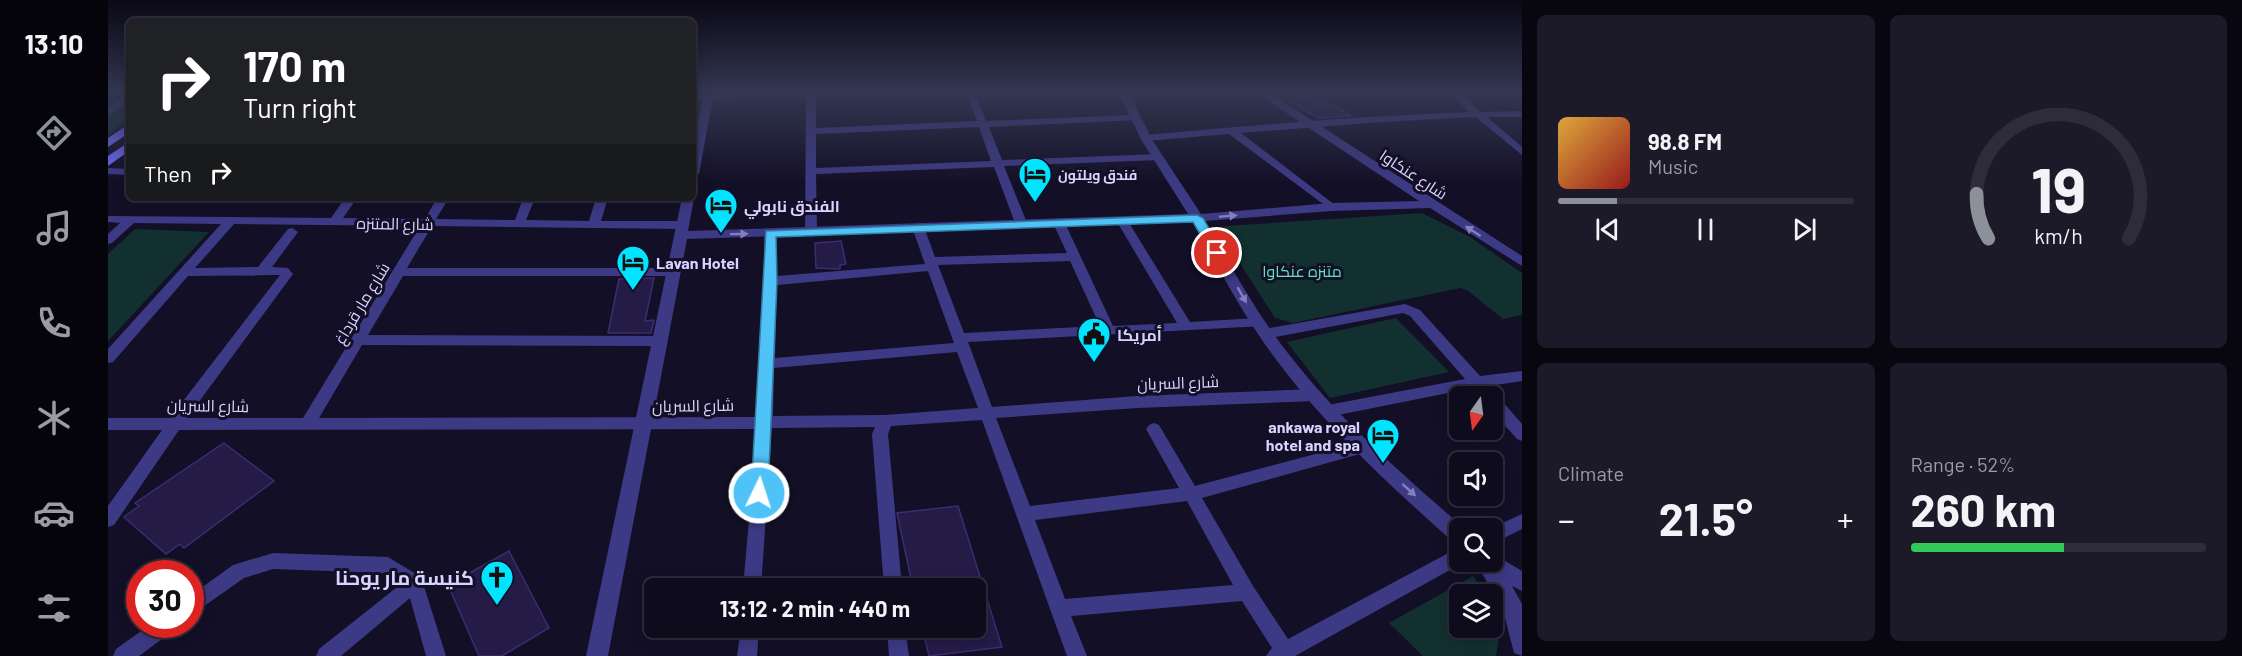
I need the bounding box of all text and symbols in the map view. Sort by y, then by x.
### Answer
text: 13:10 [25,27,83,59]
text: 170 m [243,40,346,90]
icon: right [144,42,222,120]
text: Turn right [243,91,357,123]
icon: directions [33,112,75,154]
text: 98.8 FM [1648,128,1722,154]
street label: شارع عنكاوا [1375,145,1451,205]
text: 19 [2031,151,2086,225]
text: Music [1648,154,1698,178]
icon: right [204,156,237,189]
hotel icon: فندق ویلتون [1017,156,1053,203]
text: Then [144,160,192,186]
place label: فندق ویلتون [1058,166,1137,184]
hotel icon: الفندق نابولي [703,187,739,234]
place label: الفندق نابولي [744,196,840,219]
icon: music [33,207,75,249]
one-way arrow [1218,211,1237,220]
street label: شارع المتنزه [356,213,434,236]
icon: previous [1591,213,1624,246]
icon: pause [1689,213,1722,246]
icon: next [1788,213,1821,246]
text: km/h [2034,223,2083,248]
one-way arrow [1465,226,1481,237]
pin [1191,227,1242,278]
one-way arrow [730,229,749,239]
icon: arrive [1200,236,1233,269]
hotel icon: Lavan Hotel [615,244,651,291]
place label: Lavan Hotel [656,253,739,272]
street label: شارع مار قرداغ [329,259,395,349]
park label: متنزه عنكاوا [1262,261,1342,281]
one-way arrow [1236,287,1246,304]
icon: phone [33,302,75,344]
public building icon: أمريكا [1076,316,1112,363]
place label: أمريكا [1117,325,1162,345]
street label: شارع السريان [1137,371,1219,396]
north arrow [1449,386,1503,440]
map controls [1449,386,1503,638]
street label: شارع السريان [167,395,249,418]
street label: شارع السريان [652,395,734,418]
icon: climate [33,397,75,439]
place label: ankawa royal hotel and spa [1266,417,1360,454]
hotel icon: ankawa royal hotel and spa [1365,417,1401,464]
button: sound [1449,452,1503,506]
text: Range · 52% [1911,452,2015,476]
position arrow [727,461,791,525]
text: Climate [1558,461,1624,485]
text: 260 km [1911,482,2056,536]
one-way arrow [1401,483,1416,496]
text: 21.5° [1659,491,1753,545]
icon: car [33,492,75,534]
text: − [1558,499,1575,539]
text: + [1837,499,1854,539]
button: search [1449,518,1503,572]
church icon: كنيسة مار يوحنا [479,559,515,606]
speed limit sign: 30 [126,560,204,638]
place label: كنيسة مار يوحنا [335,565,474,590]
button: layers [1449,584,1503,638]
icon: filters [33,587,75,629]
text: 13:12 · 2 min · 440 m [720,595,910,621]

